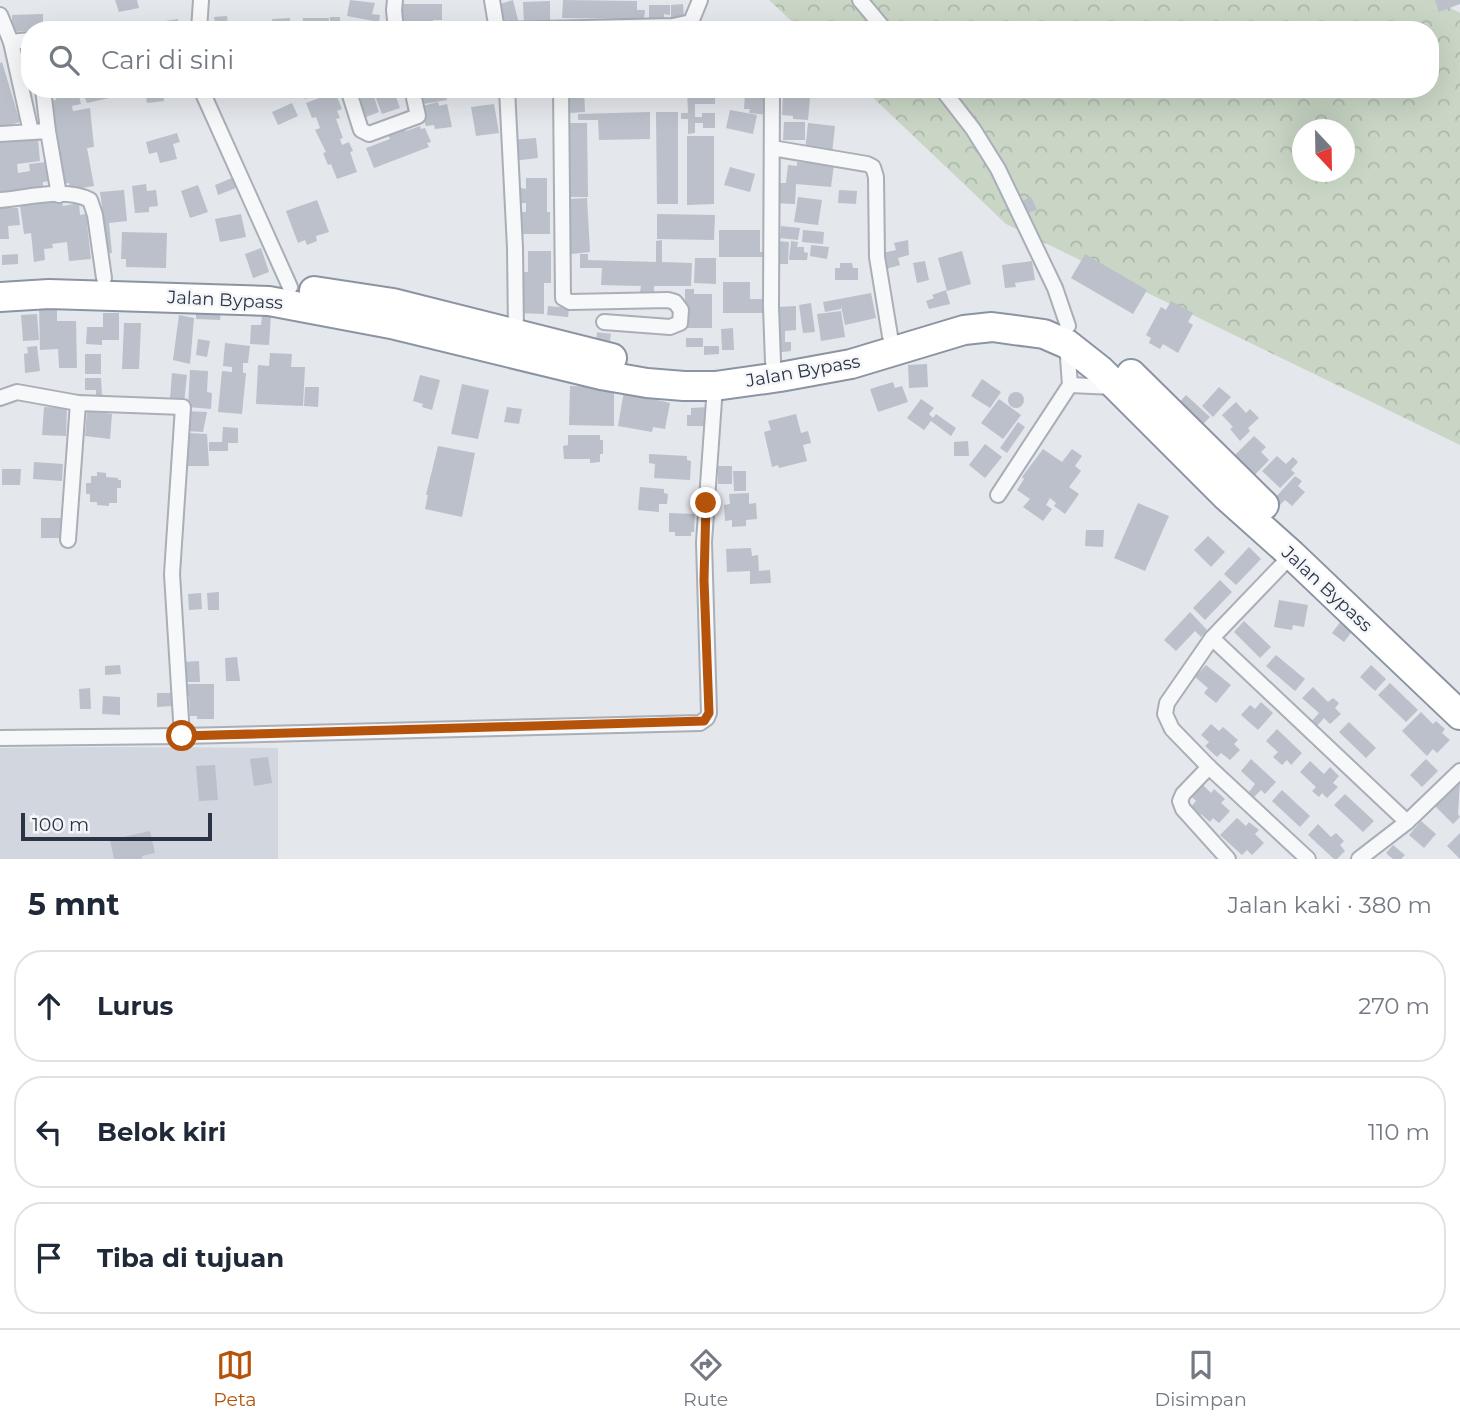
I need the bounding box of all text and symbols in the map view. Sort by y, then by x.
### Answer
search box [21,21,1439,98]
icon: search [45,41,83,79]
text: Cari di sini [101,44,234,76]
north arrow [1292,119,1355,182]
street label: Jalan Bypass [166,286,284,314]
street label: Jalan Bypass [743,350,862,392]
route end [690,487,721,518]
street label: Jalan Bypass [1276,541,1377,637]
route start [166,720,197,751]
scale bar [21,810,212,842]
text: 100 m [32,813,89,836]
text: 5 mnt [28,886,120,923]
text: Jalan kaki · 380 m [1227,891,1432,919]
icon: ahead [30,987,68,1025]
text: Lurus [97,990,173,1022]
text: 270 m [1358,992,1430,1020]
icon: left [30,1113,68,1151]
text: Belok kiri [97,1116,226,1148]
text: 110 m [1368,1118,1430,1146]
icon: arrive [30,1239,68,1277]
text: Tiba di tujuan [97,1242,284,1274]
tab: Peta [213,1346,257,1411]
tab: Rute [683,1346,728,1411]
tab: Disimpan [1155,1346,1247,1411]

